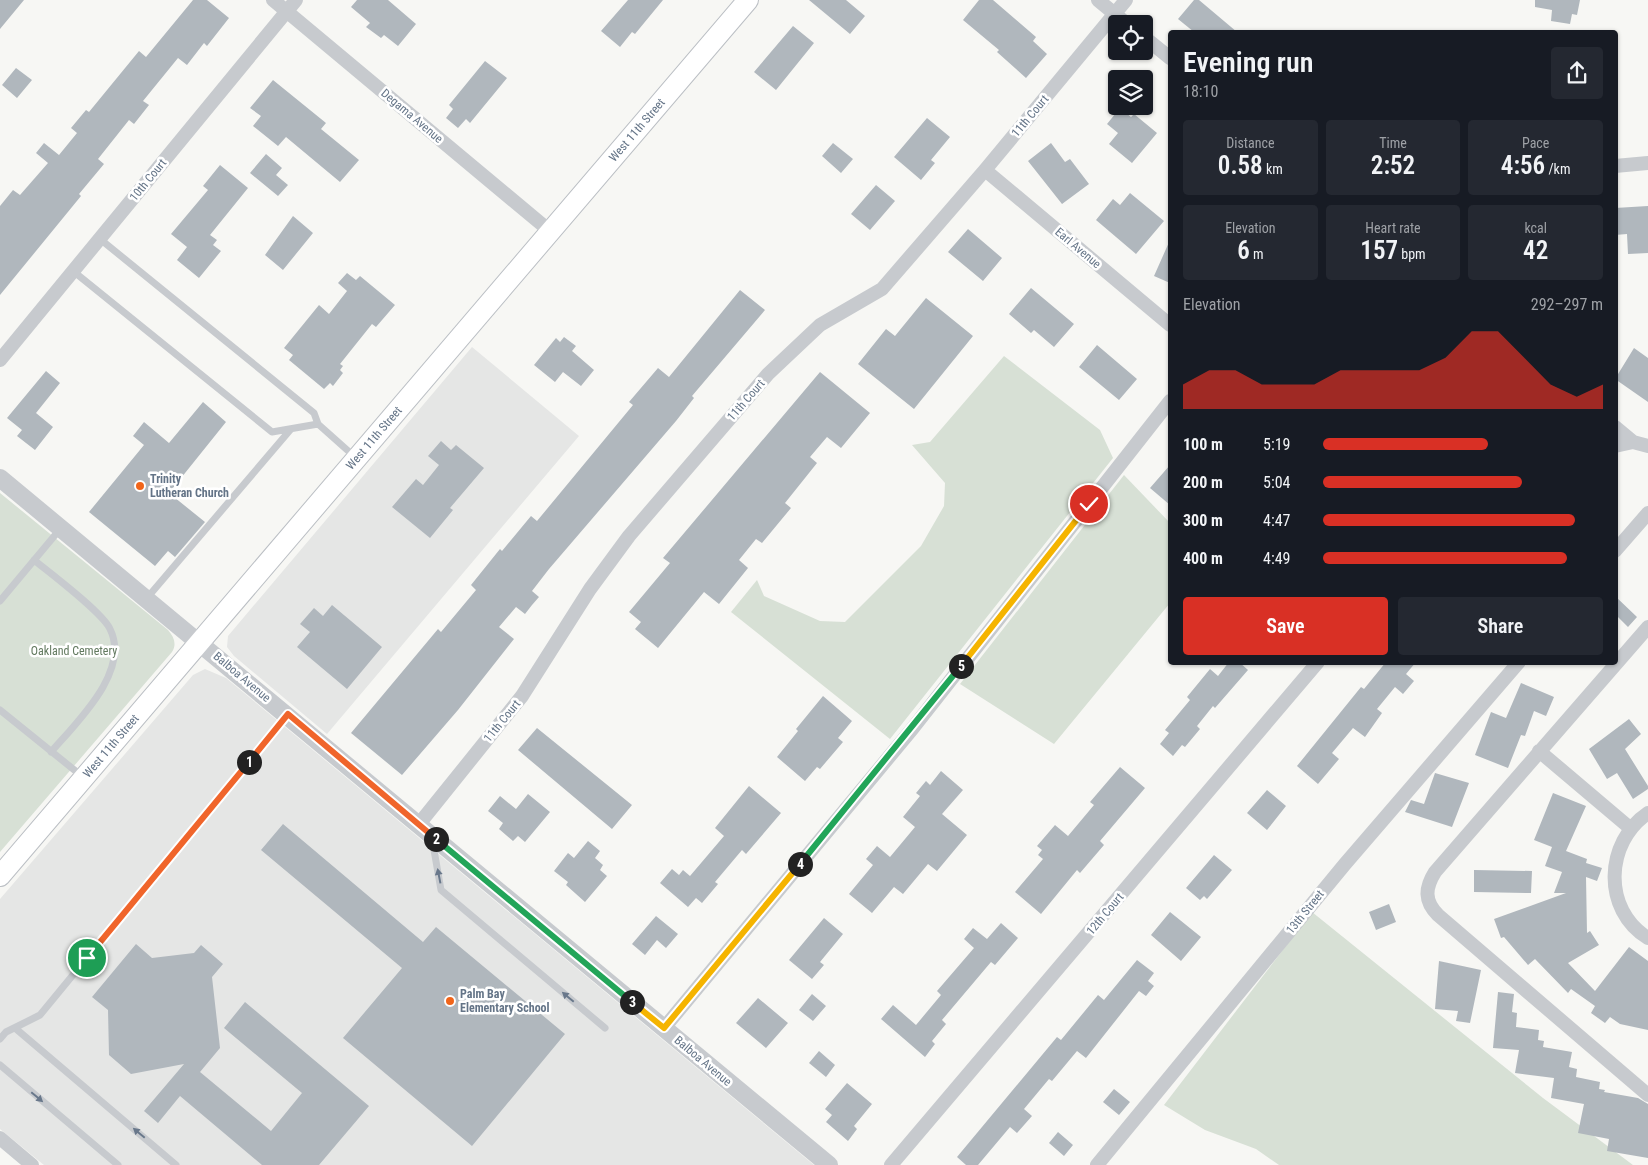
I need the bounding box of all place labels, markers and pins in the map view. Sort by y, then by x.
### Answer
place label: Trinity Lutheran Church [150,472,229,500]
marker: Trinity Lutheran Church [134,480,146,492]
pin [1068,483,1110,525]
pin: 5 [948,654,974,678]
pin: 1 [236,750,262,774]
pin: 2 [424,826,448,852]
pin: 4 [788,852,812,876]
pin [66,937,108,979]
place label: Palm Bay Elementary School [460,987,550,1015]
pin: 3 [620,990,644,1014]
marker: Palm Bay Elementary School [444,995,456,1007]

